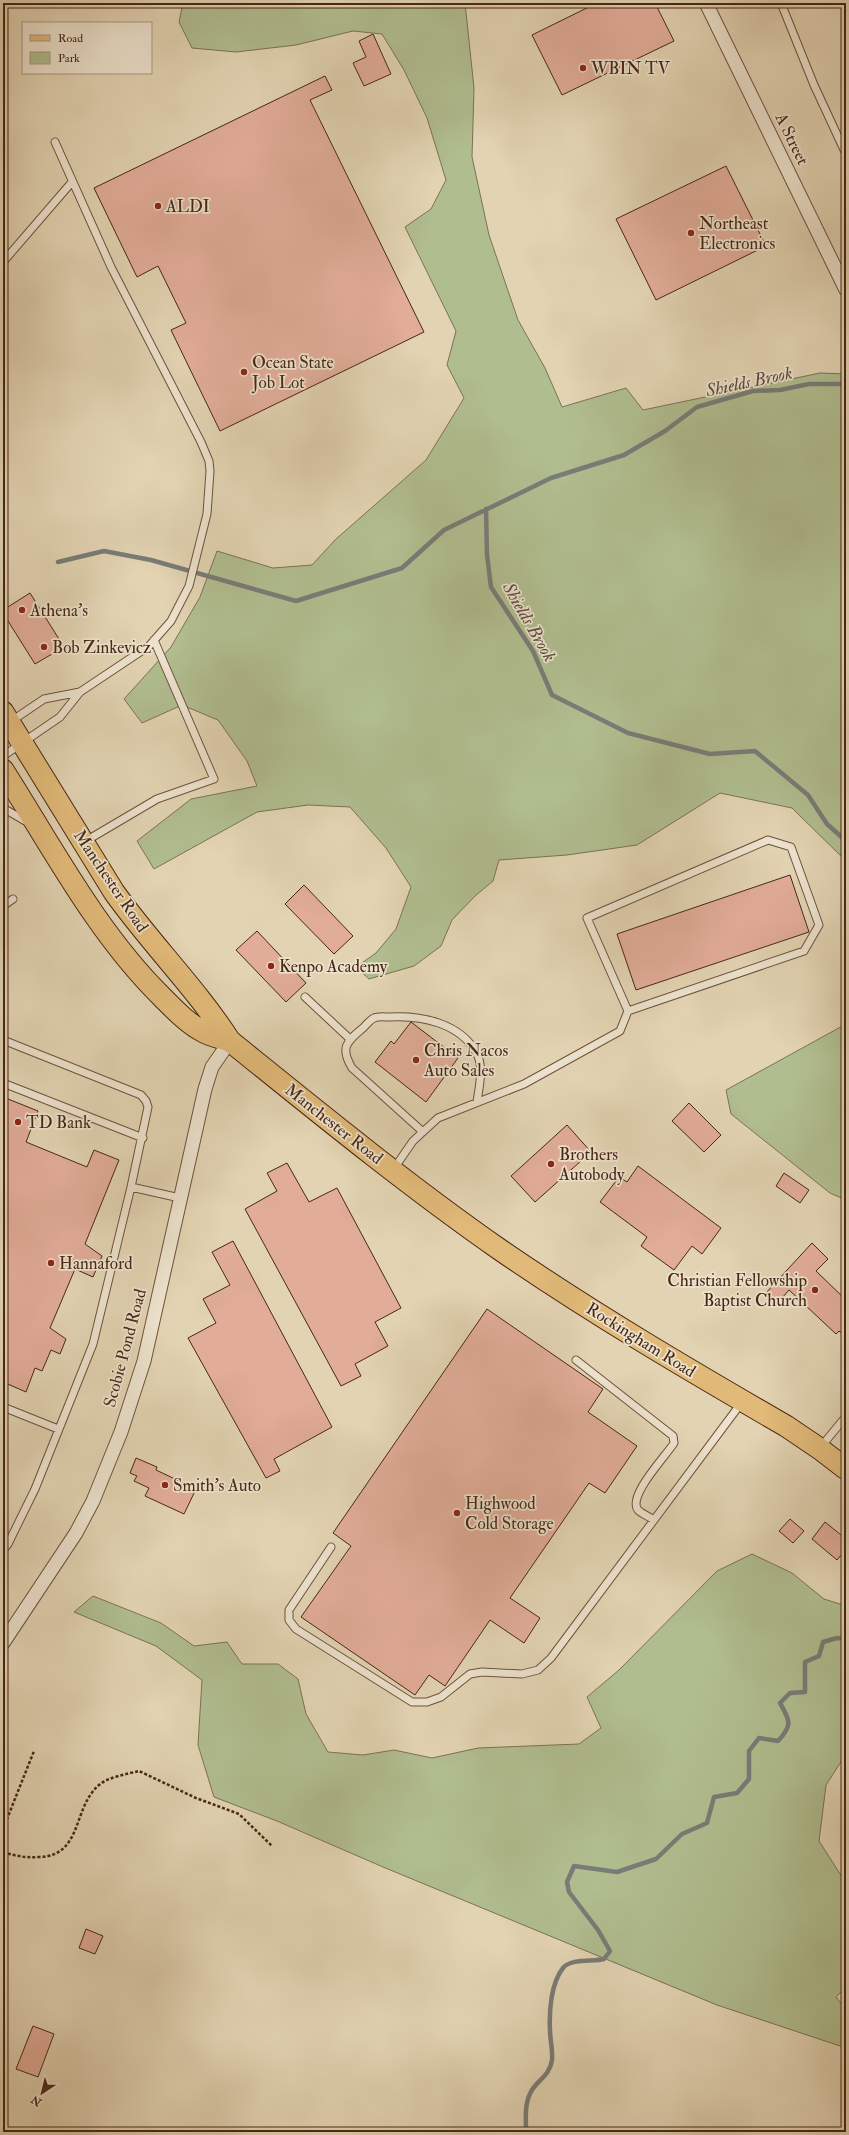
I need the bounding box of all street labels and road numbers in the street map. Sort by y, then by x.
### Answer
street label: A Street [770,109,814,169]
street label: Manchester Road [69,826,153,937]
street label: Manchester Road [281,1079,388,1169]
street label: Scobie Pond Road [99,1286,151,1409]
street label: Rockingham Road [582,1298,700,1382]

